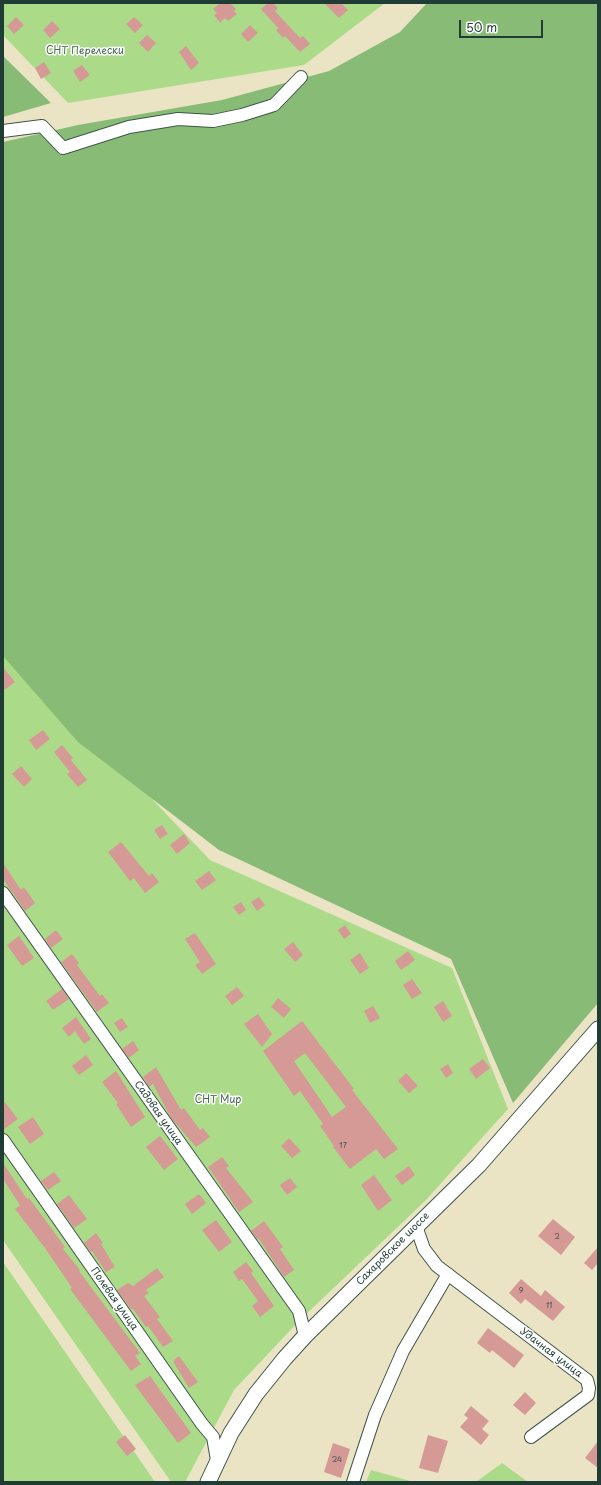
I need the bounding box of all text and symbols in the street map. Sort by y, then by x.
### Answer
scale bar [461,12,545,38]
text: 50 m [466,18,497,36]
park label: СНТ Перелески [46,45,124,57]
street label: Садовая улица [131,1079,185,1147]
park label: СНТ Мир [195,1094,241,1106]
house number: 17 [339,1141,347,1151]
street label: Сахаровское шоссе [354,1210,432,1288]
house number: 2 [554,1232,560,1242]
street label: Полевая улица [88,1265,140,1333]
house number: 9 [519,1286,523,1296]
house number: 11 [546,1301,552,1311]
street label: Удачная улица [517,1326,585,1380]
house number: 24 [332,1455,342,1465]

